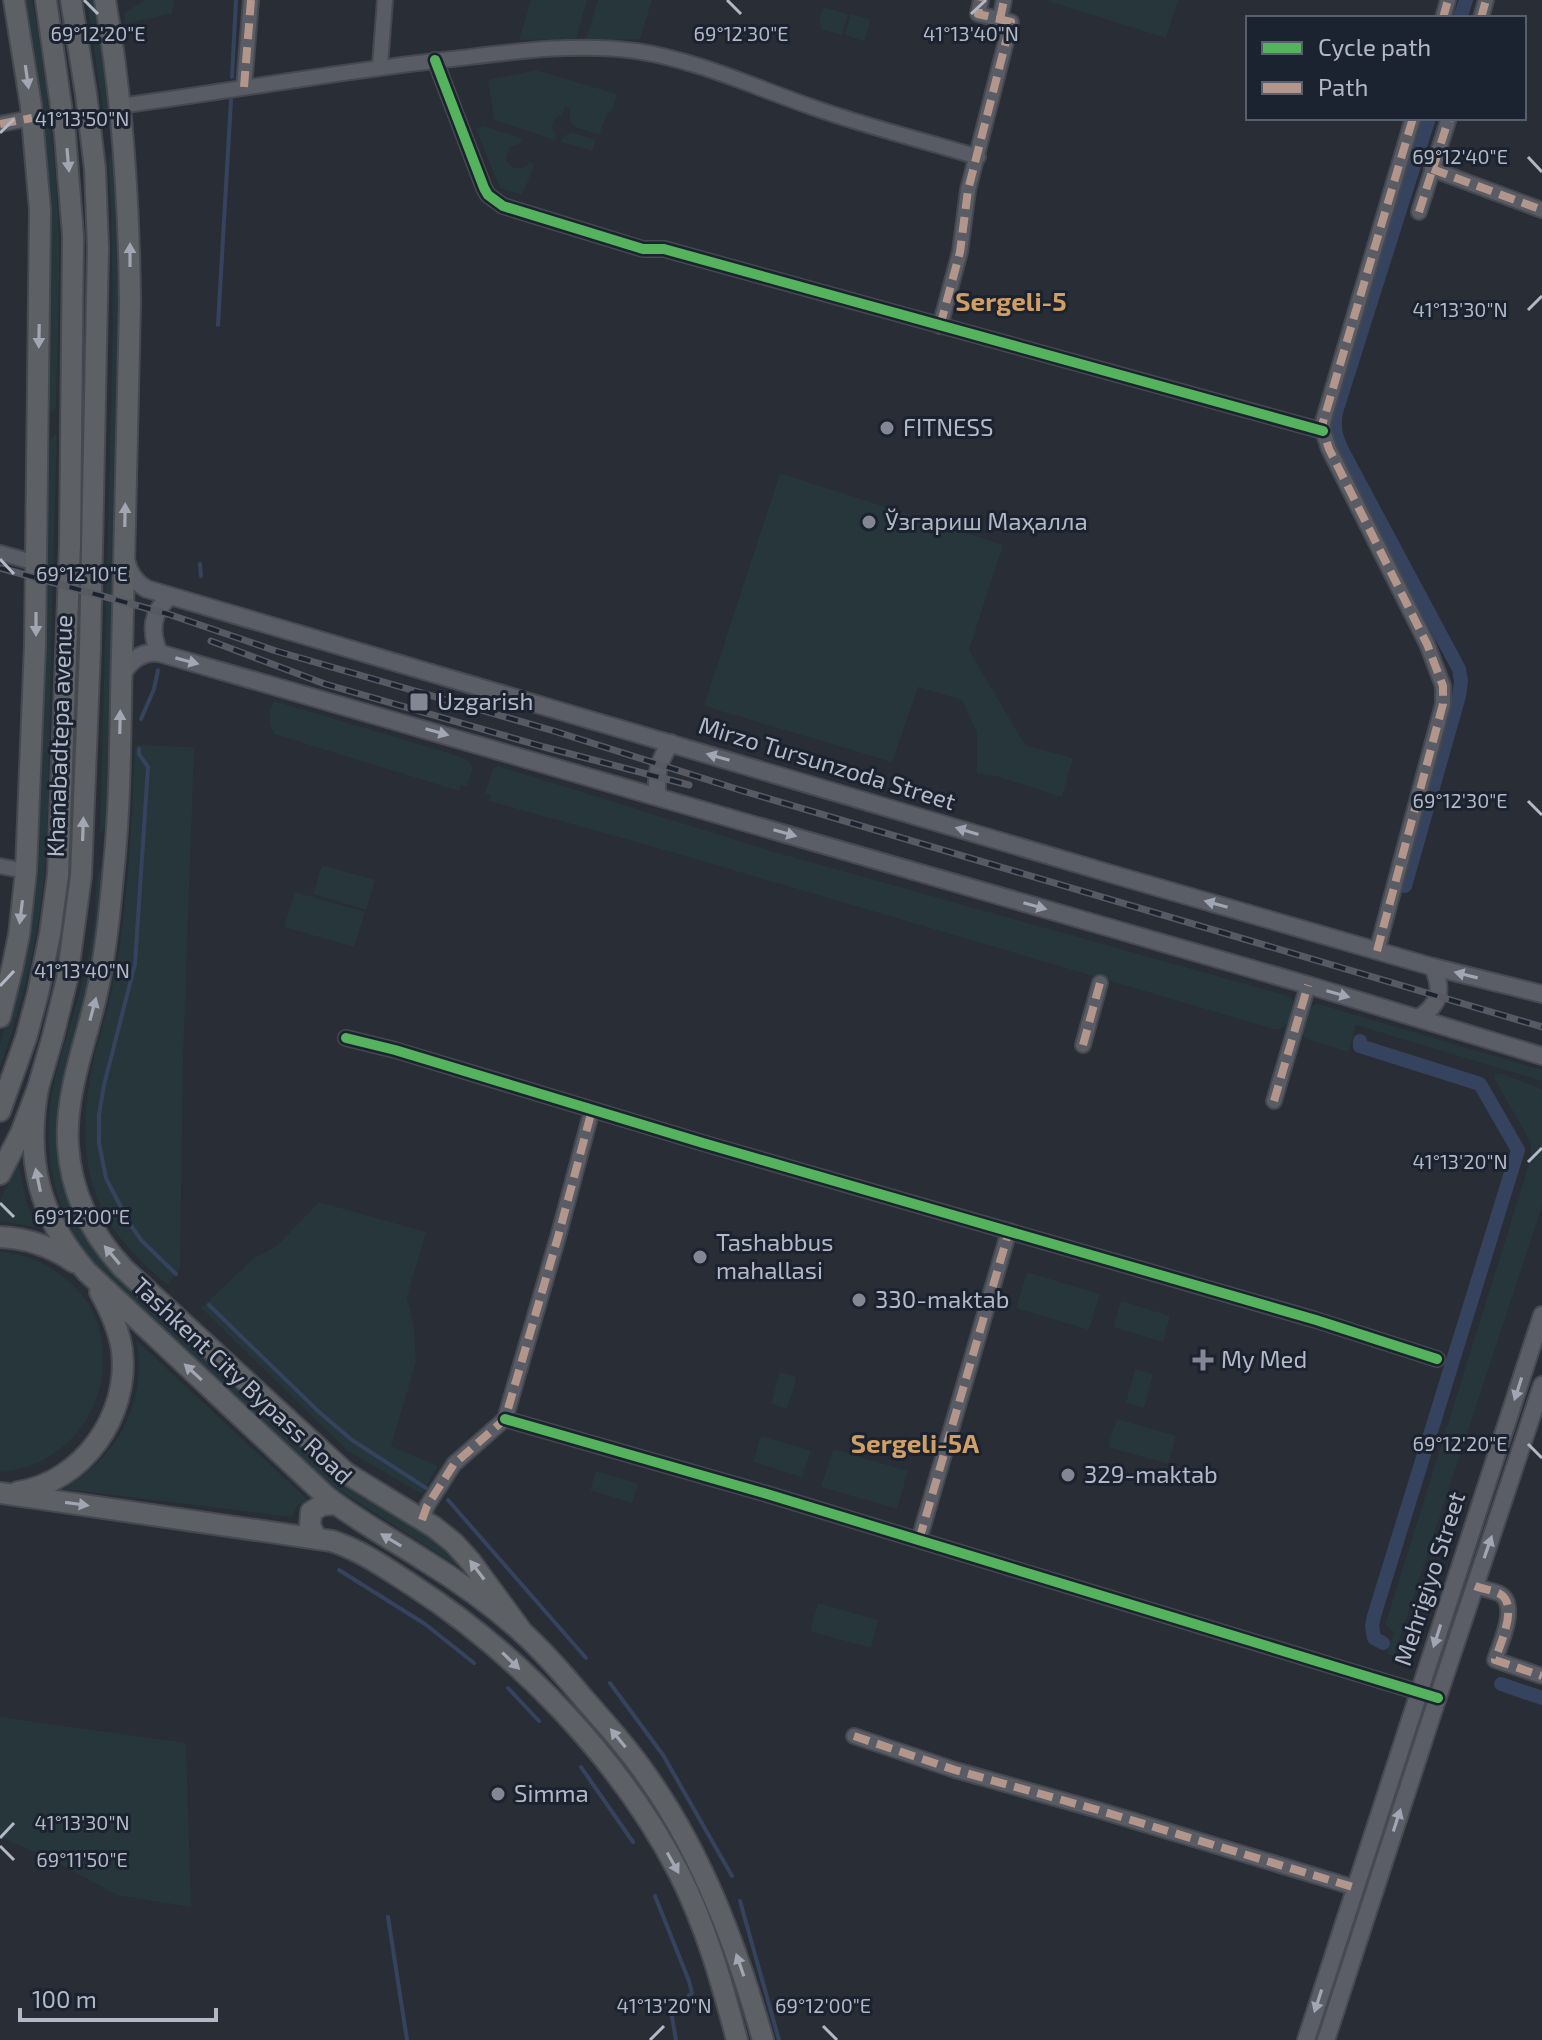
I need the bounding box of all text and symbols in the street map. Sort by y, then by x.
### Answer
legend [1246,16,1526,120]
text: 69°12'20"E [50,21,146,45]
text: 69°12'30"E [694,21,788,45]
text: 41°13'40"N [923,21,1019,45]
text: Cycle path [1318,32,1431,61]
one-way arrow [21,65,34,90]
text: Path [1318,72,1368,101]
text: 41°13'50"N [35,106,129,130]
text: 69°12'40"E [1412,144,1508,168]
one-way arrow [62,148,75,173]
one-way arrow [124,242,136,267]
district label: Sergeli-5 [955,285,1067,316]
text: 41°13'30"N [1412,297,1508,321]
one-way arrow [33,324,46,349]
place label: FITNESS [903,412,993,441]
marker: FITNESS [878,419,896,437]
one-way arrow [119,502,131,527]
place label: Ўзгариш Маҳалла [885,506,1088,535]
marker: Ўзгариш Маҳалла [860,513,878,531]
text: 69°12'10"E [36,561,128,585]
one-way arrow [30,612,42,637]
street label: Khanabadtepa avenue [40,614,77,858]
one-way arrow [174,655,199,667]
place label: Uzgarish [437,686,533,715]
marker: Uzgarish [408,691,430,713]
one-way arrow [114,709,126,734]
street label: Mirzo Tursunzoda Street [696,710,959,815]
one-way arrow [425,726,449,739]
one-way arrow [705,750,729,763]
text: 69°12'30"E [1413,788,1507,812]
one-way arrow [77,816,90,841]
one-way arrow [954,824,978,837]
one-way arrow [774,827,798,840]
one-way arrow [1204,898,1229,910]
one-way arrow [15,900,28,925]
one-way arrow [1023,900,1047,913]
text: 41°13'40"N [34,958,130,982]
one-way arrow [1454,969,1479,981]
one-way arrow [1327,988,1351,1001]
one-way arrow [87,997,99,1022]
text: 41°13'20"N [1412,1149,1508,1173]
one-way arrow [31,1167,44,1192]
text: 69°12'00"E [34,1204,130,1228]
place label: Tashabbus mahallasi [716,1227,833,1284]
one-way arrow [104,1246,121,1266]
marker: Tashabbus mahallasi [691,1248,709,1266]
street label: Tashkent City Bypass Road [127,1270,359,1489]
place label: 330-maktab [875,1284,1009,1313]
marker: 330-maktab [850,1291,868,1309]
place label: My Med [1221,1344,1307,1373]
marker: My Med [1192,1349,1214,1371]
one-way arrow [184,1364,203,1382]
one-way arrow [1511,1377,1523,1401]
district label: Sergeli-5A [851,1427,979,1458]
text: 69°12'20"E [1412,1431,1508,1455]
place label: 329-maktab [1084,1459,1218,1488]
marker: 329-maktab [1059,1466,1077,1484]
street label: Mehrigiyo Street [1387,1488,1470,1669]
one-way arrow [65,1498,90,1511]
one-way arrow [380,1533,402,1547]
one-way arrow [1483,1534,1495,1558]
one-way arrow [469,1560,485,1580]
one-way arrow [1430,1625,1443,1649]
one-way arrow [501,1651,520,1670]
one-way arrow [610,1728,626,1748]
place label: Simma [514,1778,589,1807]
marker: Simma [489,1785,507,1803]
one-way arrow [1392,1808,1404,1832]
text: 41°13'30"N [34,1810,130,1834]
text: 69°11'50"E [36,1847,128,1871]
one-way arrow [666,1852,680,1874]
one-way arrow [734,1953,746,1977]
scale bar [20,1972,216,2022]
text: 100 m [32,1984,97,2013]
one-way arrow [1311,1990,1323,2014]
text: 41°13'20"N [616,1993,712,2017]
text: 69°12'00"E [775,1993,871,2017]

